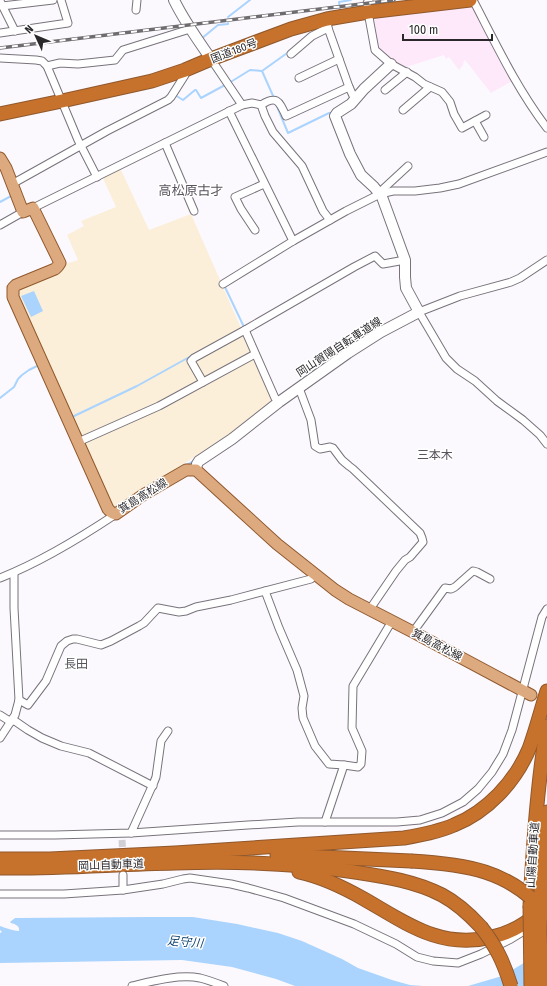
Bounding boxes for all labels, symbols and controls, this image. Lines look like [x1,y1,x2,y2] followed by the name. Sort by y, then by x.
[16,16,56,56] north arrow
[403,16,492,42] scale bar
[22,23,36,36] text: N
[409,23,438,37] text: 100 m
[209,36,259,66] street label: 国道180号
[158,183,224,198] district label: 高松原古才
[294,315,384,379] street label: 岡山賀陽自転車道線
[417,448,453,462] district label: 三本木
[116,476,170,516] street label: 箕島高松線
[410,626,464,664] street label: 箕島高松線
[64,657,88,671] district label: 長田
[524,822,542,888] street label: 山陽自動車道
[78,857,144,873] street label: 岡山自動車道
[166,933,206,951] water label: 足守川

